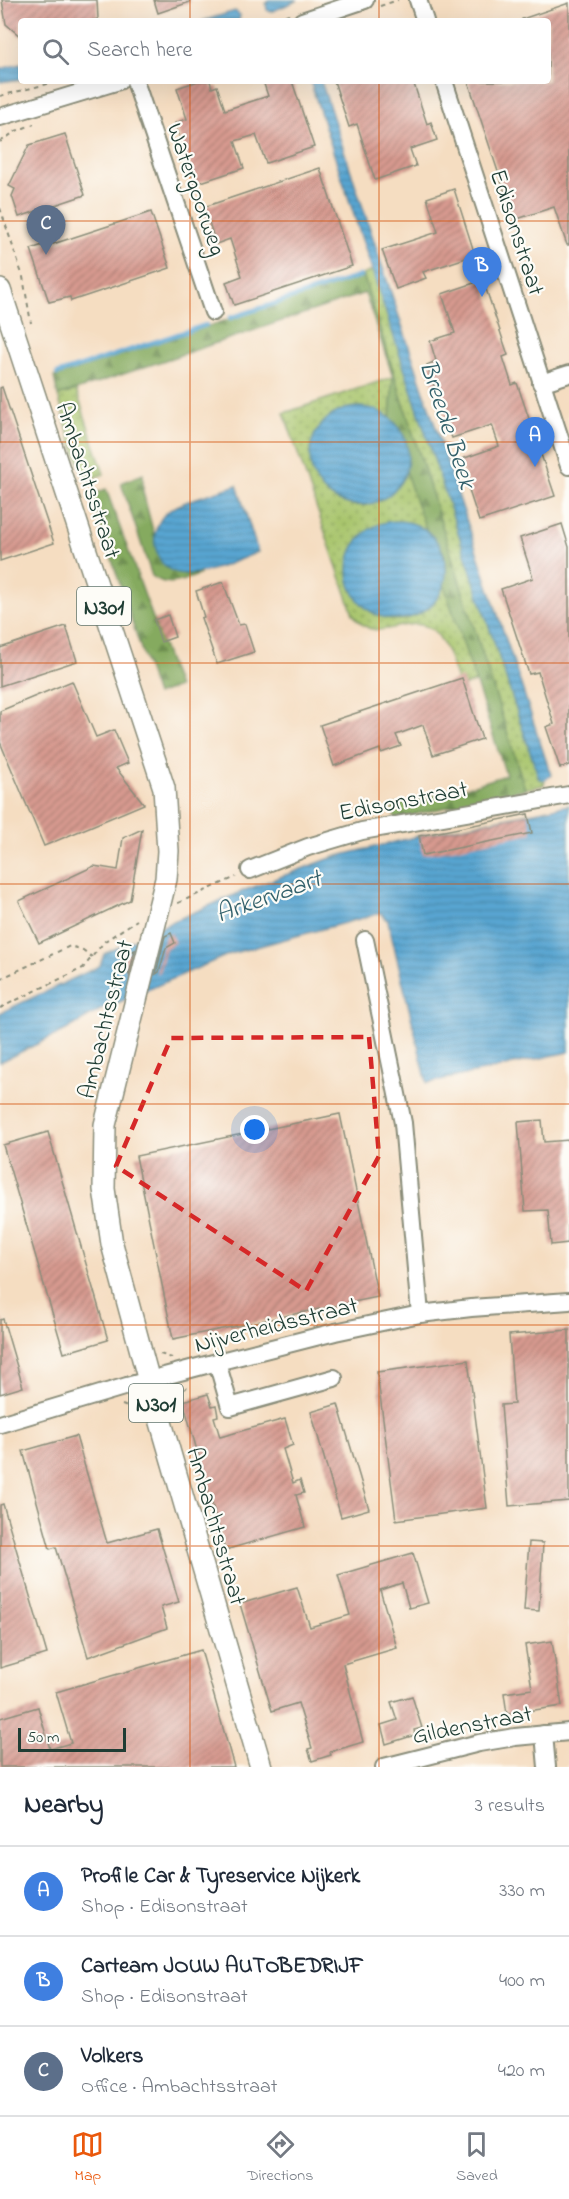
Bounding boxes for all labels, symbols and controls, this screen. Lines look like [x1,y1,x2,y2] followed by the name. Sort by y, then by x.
[18,18,551,84] search box
[39,35,72,68] icon: search
[87,35,192,67] text: Search here
[156,119,234,261] street label: Watergoorweg
[479,165,552,300] street label: Edisonstraat
[26,206,66,255] pin: C
[462,248,502,297] pin: B
[407,355,485,496] water label: Breede Beek
[45,398,128,564] street label: Ambachtsstraat
[516,418,554,467] pin: A
[77,587,131,625] road number: N301
[336,773,471,832] street label: Edisonstraat
[211,860,329,935] water label: Arkervaart
[71,936,144,1103] street label: Ambachtsstraat
[240,1115,269,1144] your location
[191,1289,362,1364] street label: Nijverheidsstraat
[129,1384,183,1422] road number: N301
[175,1443,254,1610] street label: Ambachtsstraat
[410,1698,535,1755] street label: Gildenstraat
[18,1725,126,1752] scale bar
[27,1726,59,1750] text: 50 m
[24,1787,103,1825] text: Nearby
[475,1792,545,1821] text: 3 results
[81,1861,360,1893] text: Profile Car & Tyreservice Nijkerk
[37,1877,50,1906] text: A
[499,1877,545,1906] text: 330 m
[81,1893,248,1922] text: Shop · Edisonstraat
[81,1951,363,1983] text: Carteam JOUW AUTOBEDRIJF
[37,1967,50,1996] text: B
[499,1967,545,1996] text: 400 m
[81,1983,248,2012] text: Shop · Edisonstraat
[81,2041,143,2073] text: Volkers
[38,2057,49,2086] text: C
[498,2057,545,2086] text: 420 m
[81,2073,278,2102] text: Office · Ambachtsstraat
[71,2128,104,2188] tab: Map
[247,2128,313,2188] tab: Directions
[456,2128,498,2188] tab: Saved

